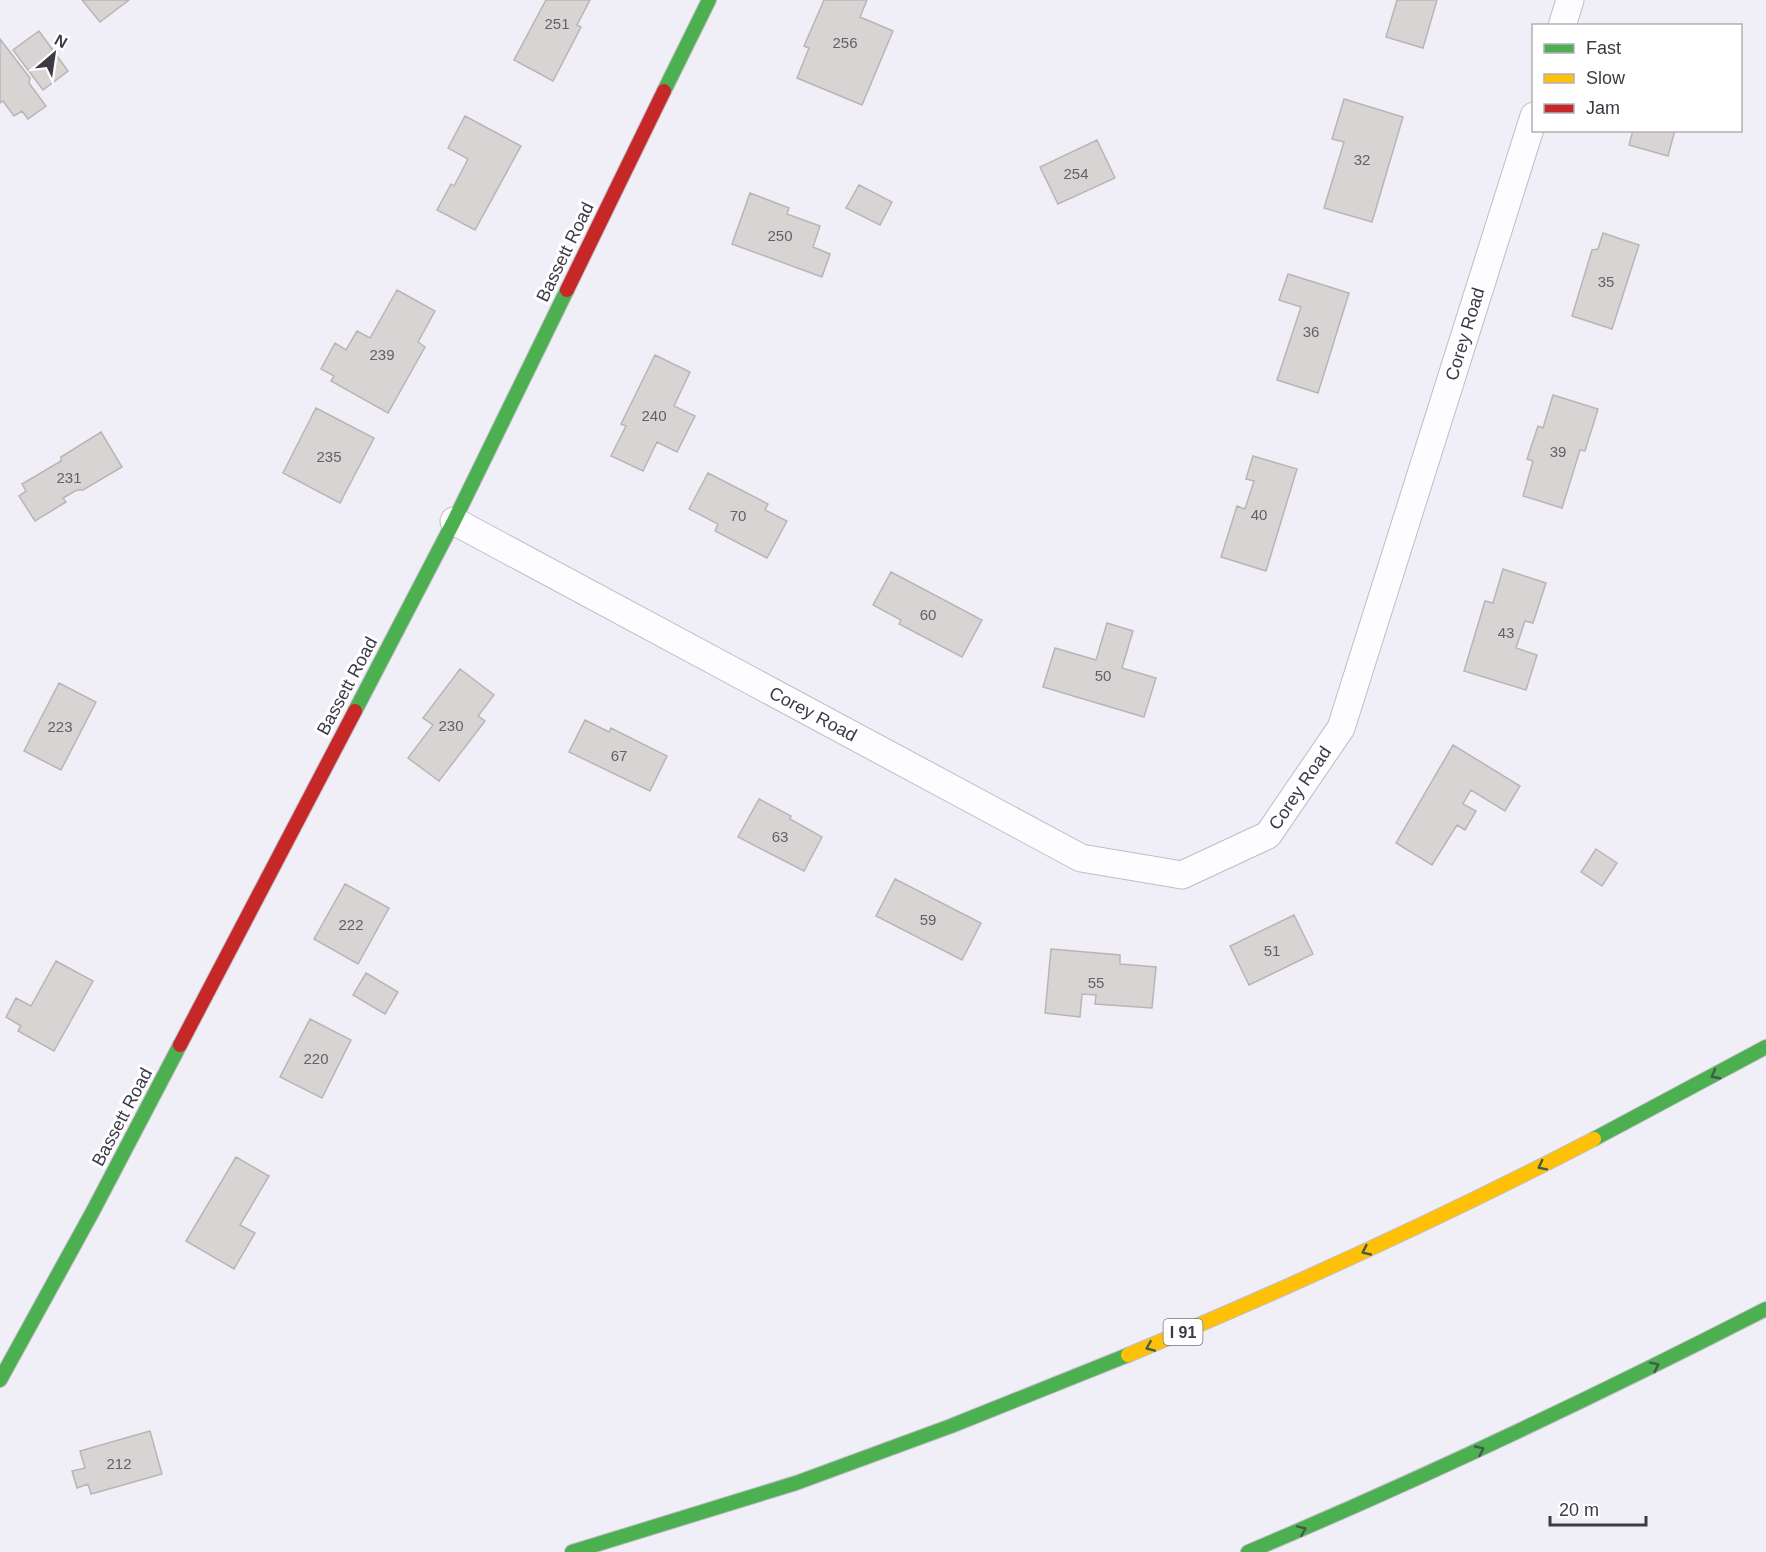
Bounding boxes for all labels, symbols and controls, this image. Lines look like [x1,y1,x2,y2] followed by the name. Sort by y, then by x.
[544,15,570,32] house number: 251
[24,24,84,84] north arrow
[1532,24,1742,132] legend
[52,31,70,52] text: N
[832,34,858,51] house number: 256
[1586,38,1621,58] text: Fast
[1586,68,1626,88] text: Slow
[1586,98,1620,118] text: Jam
[1354,151,1370,168] house number: 32
[1063,165,1089,182] house number: 254
[532,199,598,305] street label: Bassett Road
[767,227,793,244] house number: 250
[1598,273,1614,290] house number: 35
[1441,285,1489,383] street label: Corey Road
[1303,323,1319,340] house number: 36
[369,346,395,363] house number: 239
[641,407,667,424] house number: 240
[1550,443,1566,460] house number: 39
[316,448,342,465] house number: 235
[56,469,82,486] house number: 231
[1251,506,1267,523] house number: 40
[730,507,746,524] house number: 70
[920,606,936,623] house number: 60
[1498,624,1514,641] house number: 43
[313,634,381,738] street label: Bassett Road
[1095,667,1111,684] house number: 50
[766,683,860,745] street label: Corey Road
[438,717,464,734] house number: 230
[47,718,73,735] house number: 223
[1265,743,1335,833] street label: Corey Road
[611,747,627,764] house number: 67
[772,828,788,845] house number: 63
[920,911,936,928] house number: 59
[338,916,364,933] house number: 222
[1264,942,1280,959] house number: 51
[1088,974,1104,991] house number: 55
[303,1050,329,1067] house number: 220
[88,1065,156,1169] street label: Bassett Road
[1710,1068,1721,1079] one-way arrow
[1537,1159,1548,1170] one-way arrow
[1362,1243,1373,1255] one-way arrow
[1164,1319,1202,1345] road number: I 91
[1145,1339,1156,1351] one-way arrow
[1649,1361,1660,1373] one-way arrow
[1473,1446,1484,1458] one-way arrow
[106,1455,132,1472] house number: 212
[1550,1489,1646,1527] scale bar
[1559,1500,1599,1520] text: 20 m
[1295,1525,1306,1537] one-way arrow

